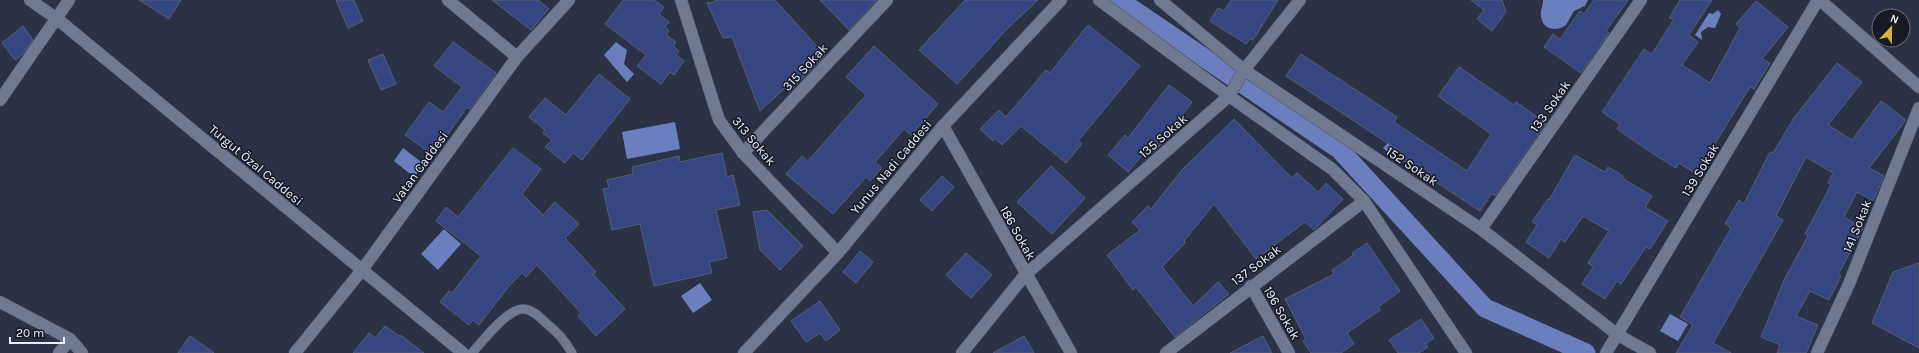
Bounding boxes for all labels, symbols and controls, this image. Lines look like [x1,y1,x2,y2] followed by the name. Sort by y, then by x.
[1871,8,1911,48] north arrow
[1888,12,1901,27] text: N
[779,40,831,94] street label: 315 Sokak
[1527,77,1573,135] street label: 133 Sokak
[1136,111,1190,161] street label: 135 Sokak
[729,113,779,169] street label: 313 Sokak
[847,117,935,217] street label: Yunus Nadi Caddesi
[206,121,306,209] street label: Turgut Özal Caddesi
[389,128,451,206] street label: Vatan Caddesi
[1678,141,1722,199] street label: 139 Sokak
[1383,143,1441,189] street label: 152 Sokak
[1840,197,1874,255] street label: 141 Sokak
[997,203,1039,263] street label: 186 Sokak
[1228,242,1284,288] street label: 137 Sokak
[1261,284,1303,342] street label: 196 Sokak
[10,319,64,345] scale bar
[16,326,44,340] text: 20 m

